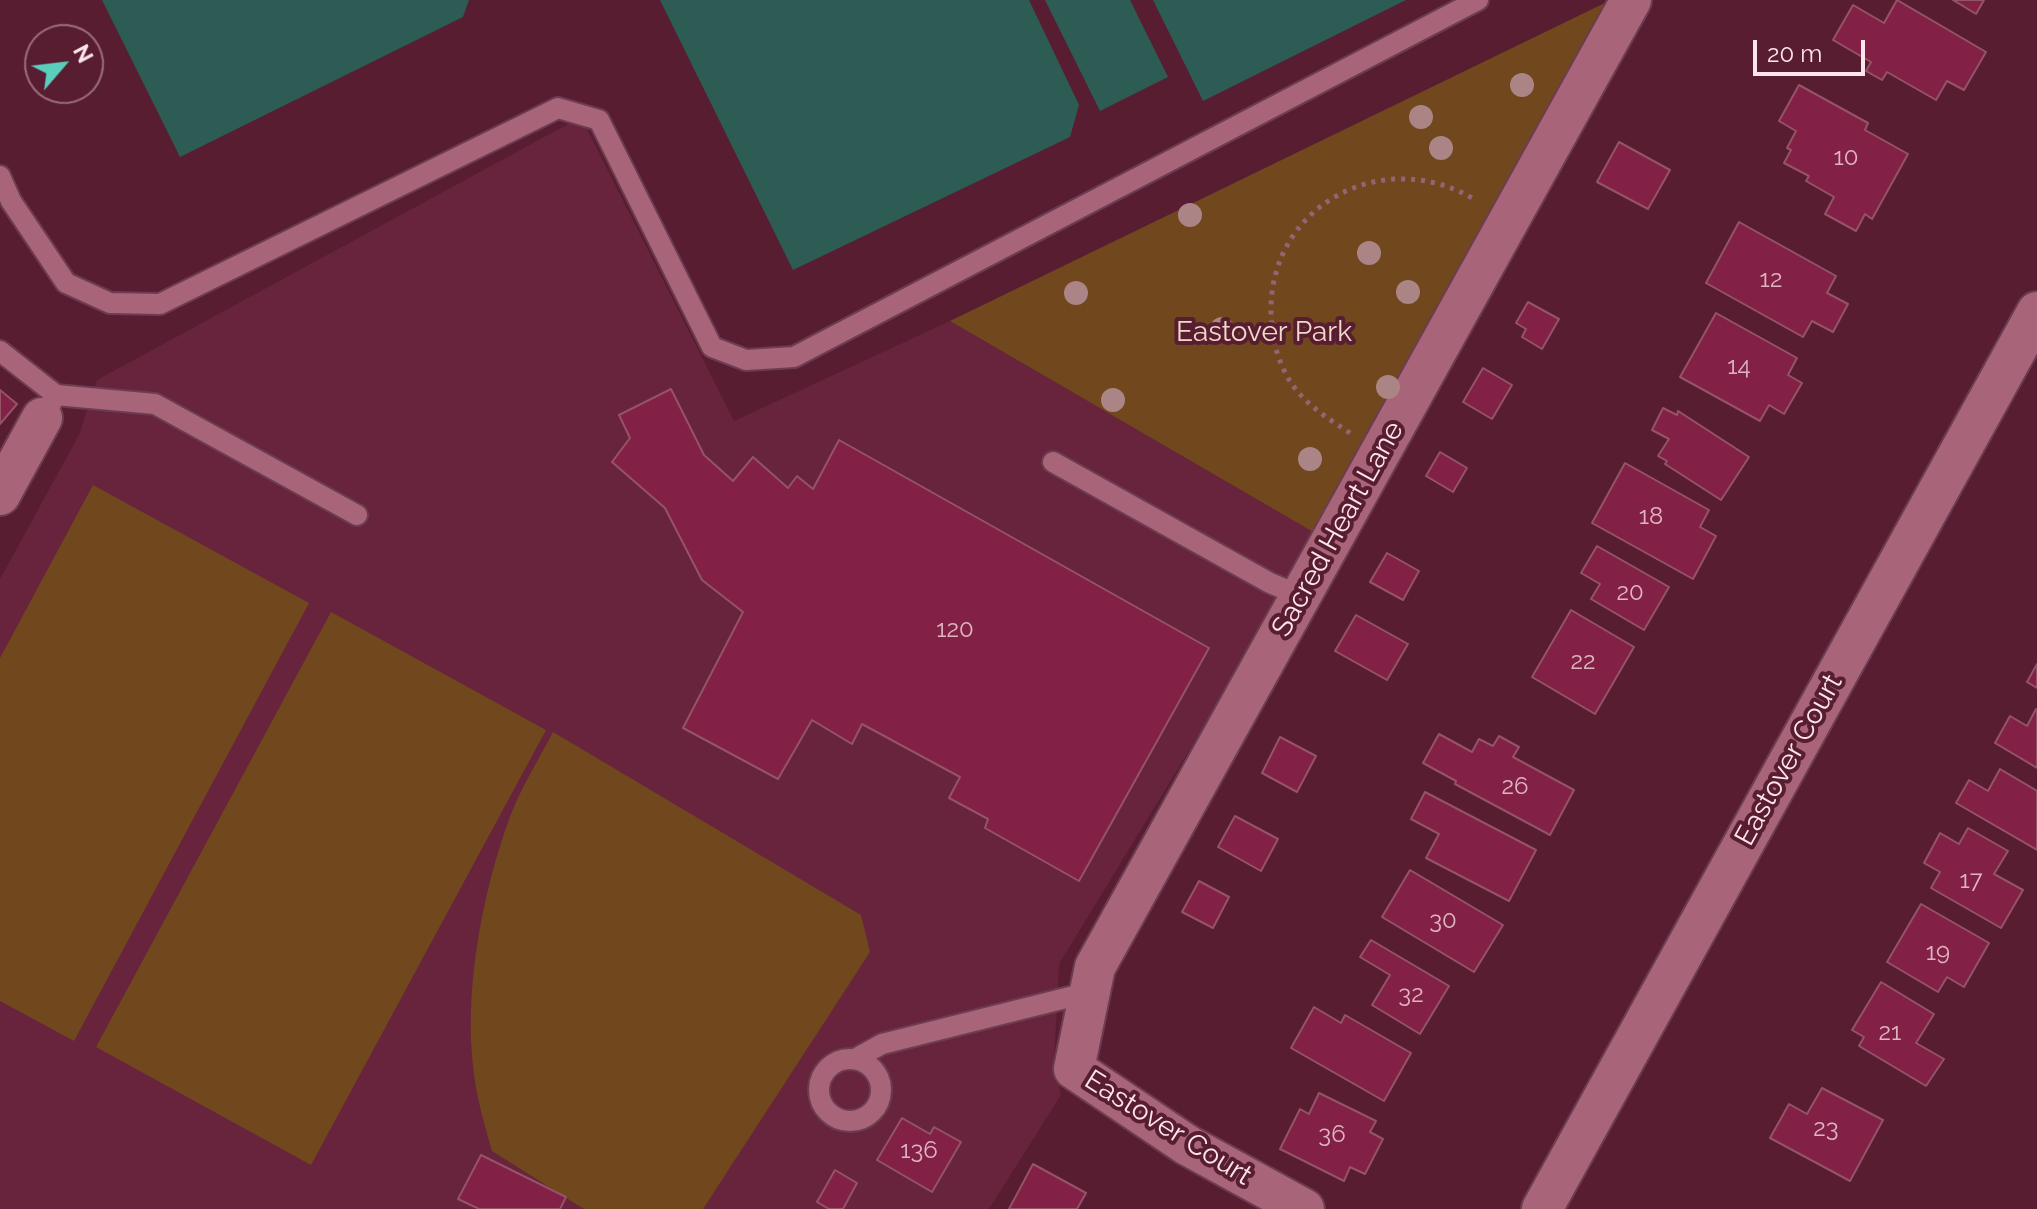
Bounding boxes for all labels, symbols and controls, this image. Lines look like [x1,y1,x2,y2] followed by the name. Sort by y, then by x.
[24,24,104,104] north arrow
[1757,24,1869,74] scale bar
[1767,39,1822,68] text: 20 m
[68,40,99,67] text: N
[1834,144,1858,172] house number: 10
[1760,266,1782,294] house number: 12
[1176,316,1352,350] park label: Eastover Park
[1727,353,1751,381] house number: 14
[1265,416,1411,642] street label: Sacred Heart Lane
[1639,503,1663,531] house number: 18
[1616,579,1644,607] house number: 20
[936,616,974,644] house number: 120
[1570,648,1596,676] house number: 22
[1728,669,1850,851] street label: Eastover Court
[1502,773,1528,801] house number: 26
[1960,867,1982,895] house number: 17
[1429,907,1457,935] house number: 30
[1926,939,1950,967] house number: 19
[1398,981,1424,1009] house number: 32
[1879,1019,1901,1047] house number: 21
[1078,1063,1258,1193] street label: Eastover Court
[1813,1115,1839,1143] house number: 23
[1318,1121,1346,1149] house number: 36
[900,1137,938,1165] house number: 136

